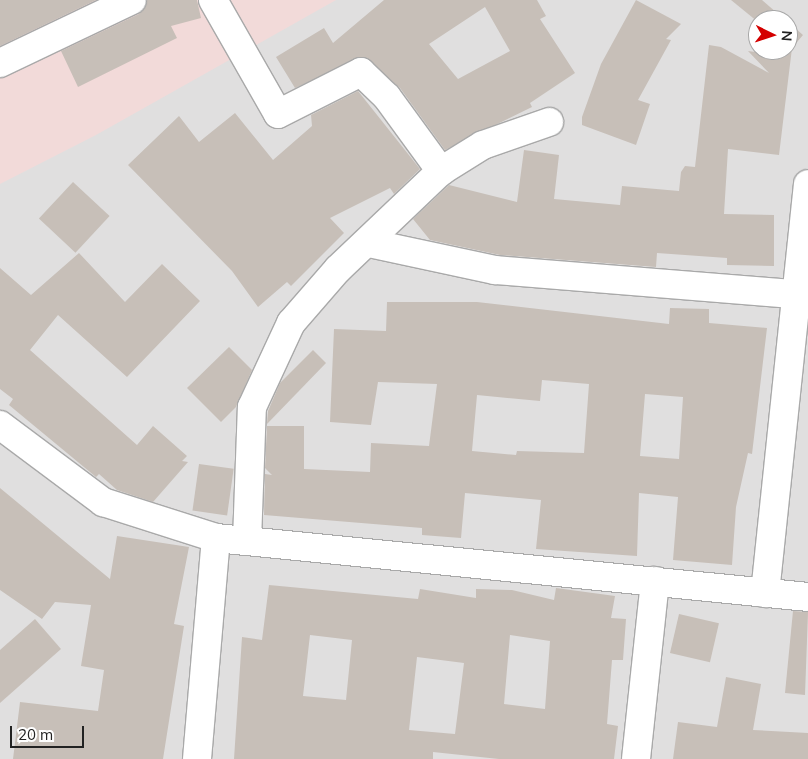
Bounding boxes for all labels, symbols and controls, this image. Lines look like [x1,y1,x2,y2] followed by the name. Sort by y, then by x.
[748,10,798,60] north arrow
[778,30,796,42] text: N
[12,716,86,748] scale bar
[18,725,53,744] text: 20 m

